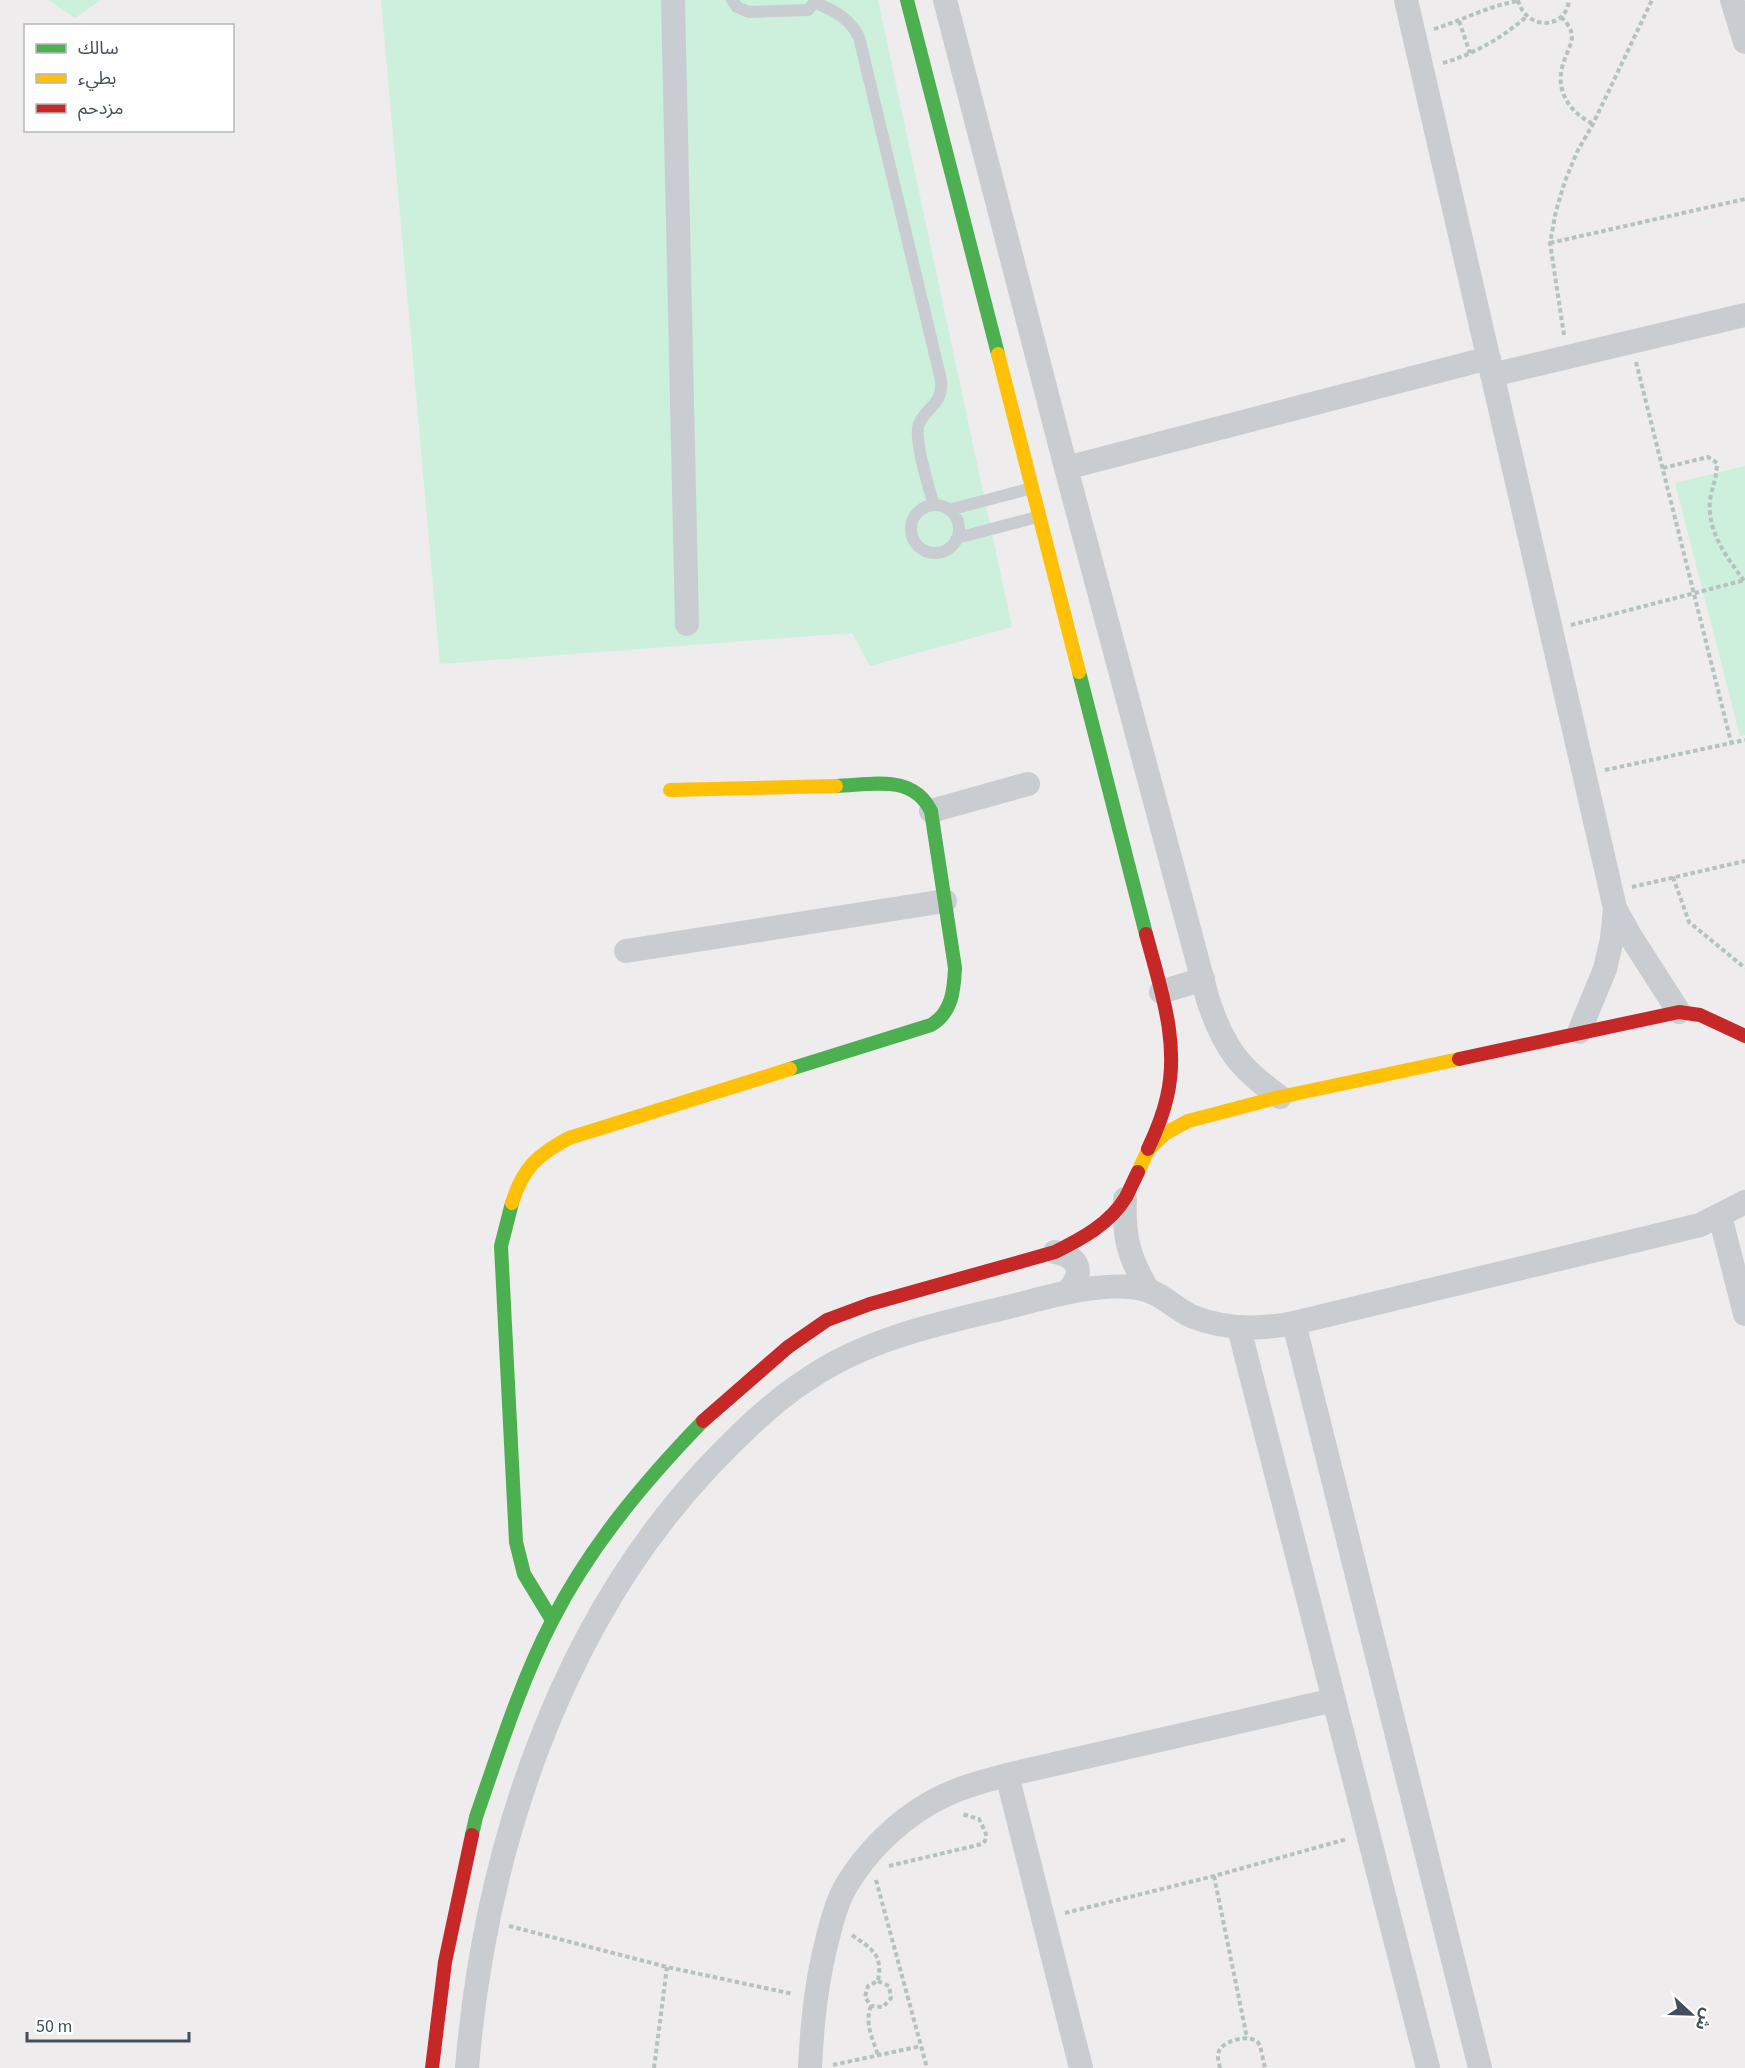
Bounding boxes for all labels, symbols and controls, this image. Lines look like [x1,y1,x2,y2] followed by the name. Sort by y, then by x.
[24,24,234,132] legend
[78,36,119,61] text: سالك
[78,66,116,91] text: بطيء
[78,96,123,121] text: مزدحم
[1661,1984,1721,2044] north arrow
[27,2005,189,2043] scale bar
[1690,2005,1718,2034] text: ش
[36,2014,72,2039] text: 50 m

